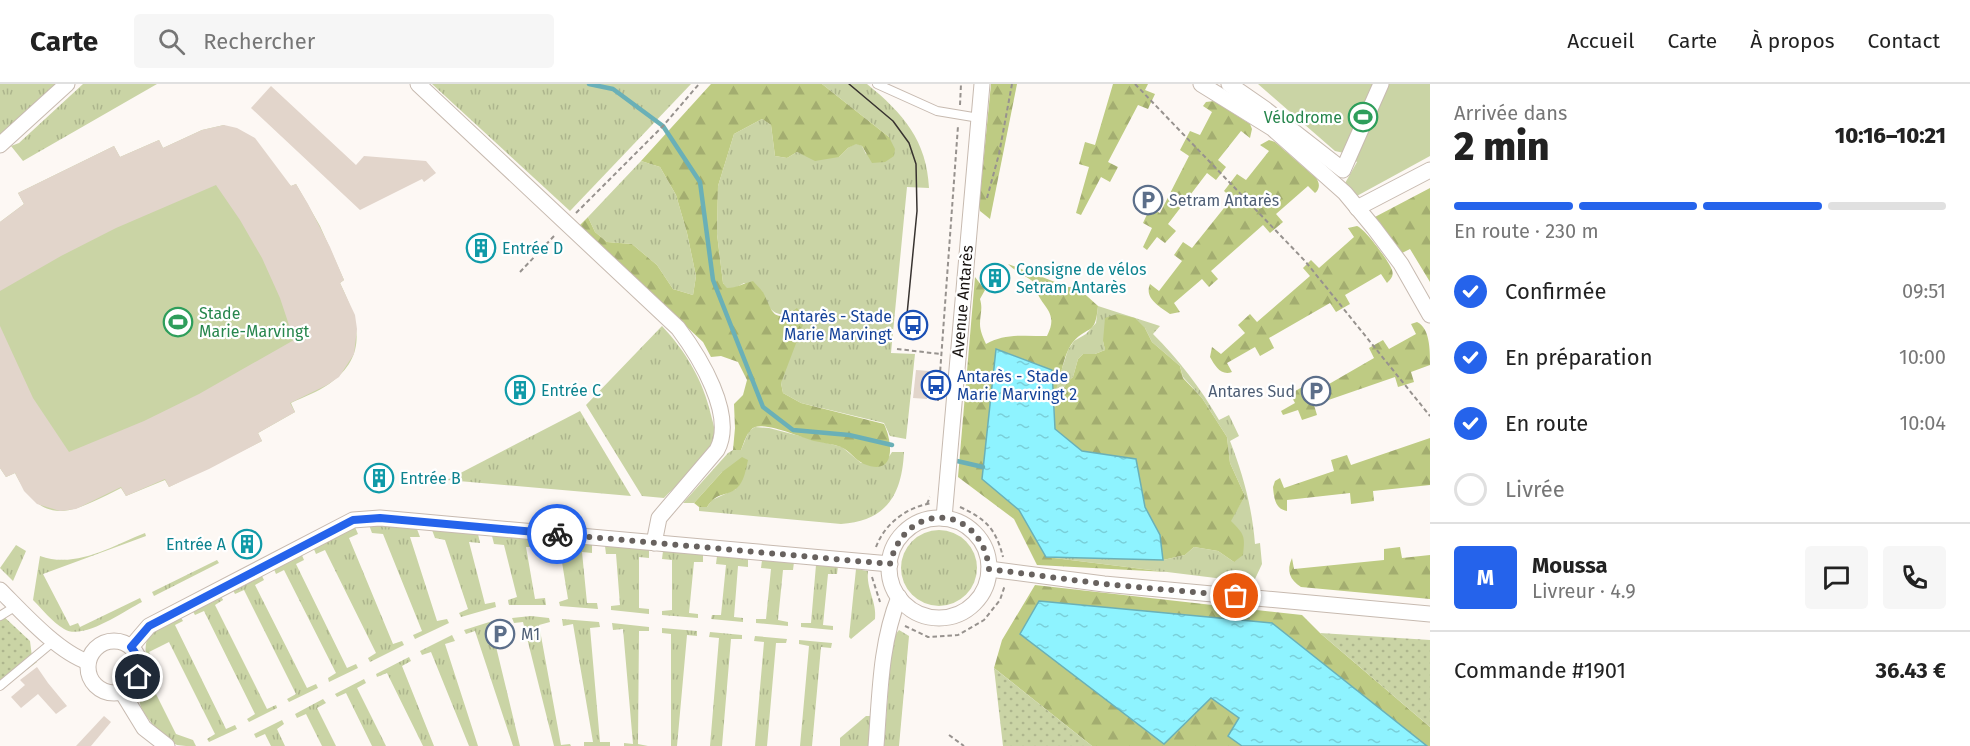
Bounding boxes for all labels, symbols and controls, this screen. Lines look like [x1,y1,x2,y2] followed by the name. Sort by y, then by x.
[134,14,554,68] search box
[30,25,98,58] text: Carte
[155,25,188,58] icon: search
[203,28,315,55] text: Rechercher
[1567,28,1634,54] text: Accueil
[1667,28,1717,54] text: Carte
[1750,28,1835,54] text: À propos
[1868,28,1940,54] text: Contact
[1347,101,1379,133] sports icon: Vélodrome
[1454,101,1567,125] text: Arrivée dans
[1264,108,1342,127] place label: Vélodrome
[1835,122,1946,149] text: 10:16–10:21
[1454,124,1550,170] text: 2 min
[1132,184,1164,216] parking icon: Setram Antarès
[1169,191,1279,210] place label: Setram Antarès
[1454,219,1599,243] text: En route · 230 m
[465,232,497,264] building icon: Entrée D
[502,239,563,258] place label: Entrée D
[948,244,977,358] street label: Avenue Antarès
[1016,260,1146,297] place label: Consigne de vélos Setram Antarès
[979,262,1011,294] building icon: Consigne de vélos Setram Antarès
[1454,275,1487,308] icon: check
[1505,278,1607,305] text: Confirmée
[1902,279,1946,303] text: 09:51
[199,304,309,341] place label: Stade Marie-Marvingt
[162,306,194,338] sports icon: Stade Marie-Marvingt
[781,307,892,344] place label: Antarès - Stade Marie Marvingt
[897,309,929,341] bus stop icon: Antarès - Stade Marie Marvingt
[1454,341,1487,374] icon: check
[1505,344,1653,371] text: En préparation
[1899,345,1946,369] text: 10:00
[957,367,1077,404] place label: Antarès - Stade Marie Marvingt 2
[920,369,952,401] bus stop icon: Antarès - Stade Marie Marvingt 2
[504,374,536,406] building icon: Entrée C
[1300,375,1332,407] parking icon: Antares Sud
[541,381,601,400] place label: Entrée C
[1208,382,1295,401] place label: Antares Sud
[1454,407,1487,440] icon: check
[1505,410,1588,437] text: En route
[1900,411,1946,435] text: 10:04
[363,462,395,494] building icon: Entrée B
[400,469,461,488] place label: Entrée B
[1505,476,1565,503] text: Livrée
[527,504,587,564] courier
[541,518,574,551] icon: bike
[231,528,263,560] building icon: Entrée A
[166,535,227,554] place label: Entrée A
[1805,546,1868,609] button: chat
[1883,546,1946,609] button: phone
[1532,552,1608,579] text: Moussa
[1477,564,1494,591] text: M
[1210,570,1261,621] pin
[1219,579,1252,612] icon: bag
[1532,579,1636,603] text: Livreur · 4.9
[484,618,516,650] parking icon: M1
[521,625,540,644] place label: M1
[112,651,163,702] pin
[1454,657,1626,684] text: Commande #1901
[1876,657,1946,684] text: 36.43 €
[121,660,154,693] icon: home

